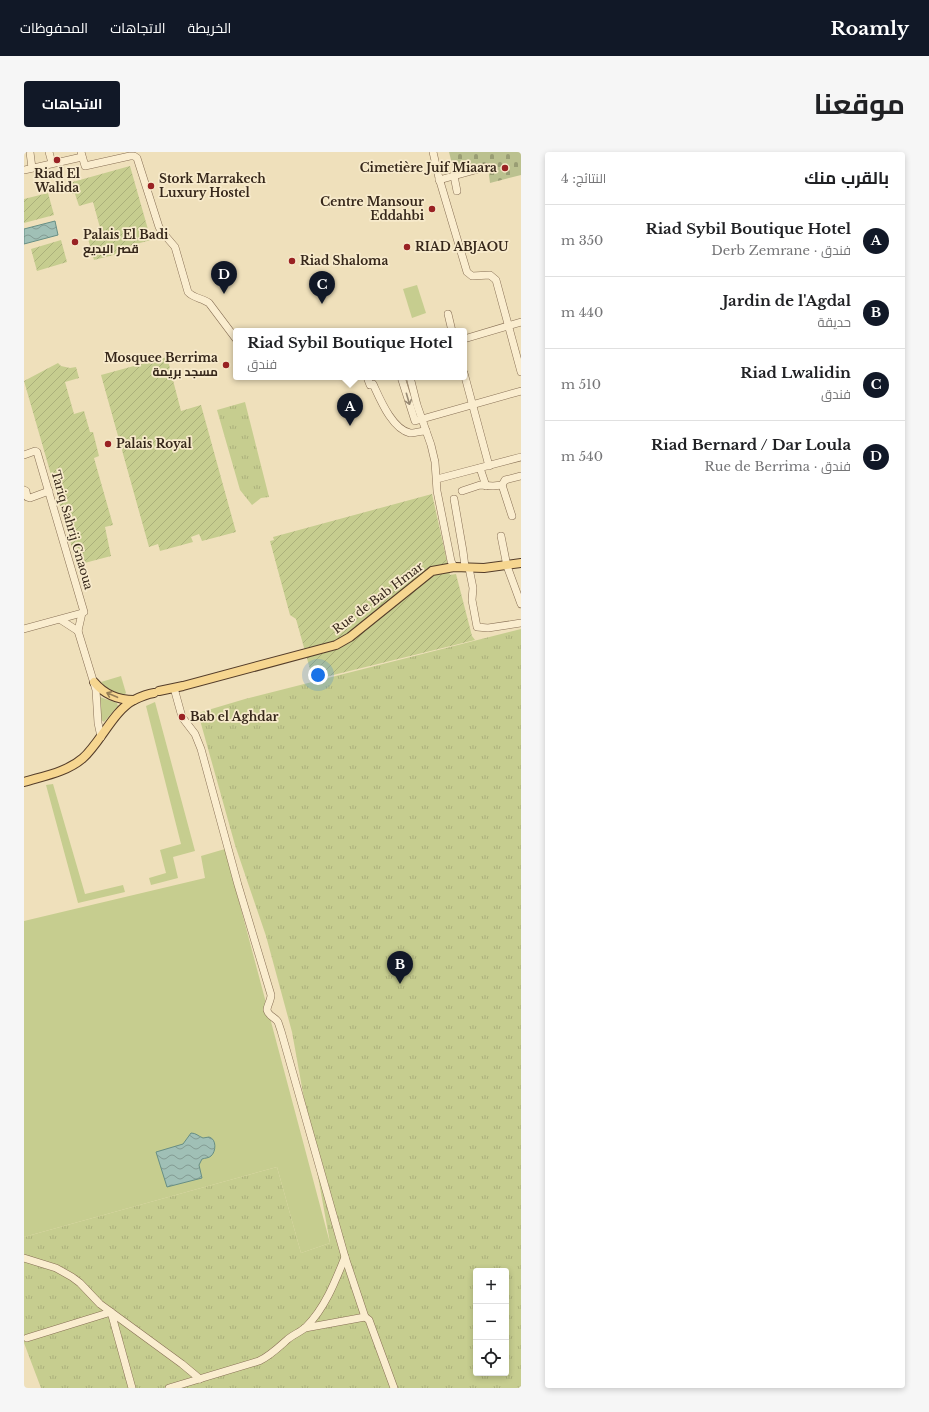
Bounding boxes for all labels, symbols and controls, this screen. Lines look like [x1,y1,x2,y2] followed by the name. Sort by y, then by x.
[830,17,909,40] text: Roamly
[20,19,88,37] text: المحفوظات
[110,19,166,37] text: الاتجاهات
[188,19,231,37] text: الخريطة
[24,81,120,127] button: الاتجاهات
[814,87,905,122] text: موقعنا
[52,155,62,165] marker: Riad El Walida
[360,160,497,175] place label: Cimetière Juif Miaara
[500,163,510,173] marker: Cimetière Juif Miaara
[34,166,81,195] place label: Riad El Walida
[804,168,889,189] text: بالقرب منك
[561,170,606,187] text: النتائج: 4
[159,171,266,200] place label: Stork Marrakech Luxury Hostel
[146,181,156,191] marker: Stork Marrakech Luxury Hostel
[320,194,425,223] place label: Centre Mansour Eddahbi
[427,204,437,214] marker: Centre Mansour Eddahbi
[645,219,851,238] text: Riad Sybil Boutique Hotel
[83,227,169,258] place label: Palais El Badi قصر البديع
[561,232,603,249] text: 350 m
[871,232,881,249] text: A
[70,237,80,247] marker: Palais El Badi قصر البديع
[415,239,509,254] place label: RIAD ABJAOU
[402,242,412,252] marker: RIAD ABJAOU
[711,242,851,259] text: فندق · Derb Zemrane
[300,253,388,268] place label: Riad Shaloma
[287,256,297,266] marker: Riad Shaloma
[211,261,237,294] pin: D
[309,271,335,304] pin: C
[722,291,851,310] text: Jardin de l'Agdal
[561,304,603,321] text: 440 m
[871,304,881,321] text: B
[818,314,851,331] text: حديقة
[233,328,467,380] popup
[247,333,453,352] text: Riad Sybil Boutique Hotel
[104,350,218,380] place label: Mosquee Berrima مسجد بريمة
[247,356,277,373] text: فندق
[221,360,231,370] marker: Mosquee Berrima مسجد بريمة
[740,363,851,382] text: Riad Lwalidin
[561,376,601,393] text: 510 m
[871,376,881,393] text: C
[821,386,851,403] text: فندق
[405,392,412,405] one-way arrow
[337,393,363,426] pin: A
[651,435,851,454] text: Riad Bernard / Dar Loula
[116,436,192,451] place label: Palais Royal
[103,439,113,449] marker: Palais Royal
[561,448,603,465] text: 540 m
[870,448,882,465] text: D
[704,458,851,475] text: فندق · Rue de Berrima
[48,468,97,592] street label: Tariq Sahrij Gnaoua
[329,558,426,637] street label: Rue de Bab Hmar
[308,665,328,685] your location
[106,691,118,699] one-way arrow
[190,709,279,724] place label: Bab el Aghdar
[177,712,187,722] marker: Bab el Aghdar
[387,951,413,984] pin: B
[473,1268,509,1376] map controls
[473,1268,509,1304] button: +
[473,1304,509,1340] button: −
[473,1340,509,1376] button: locate

